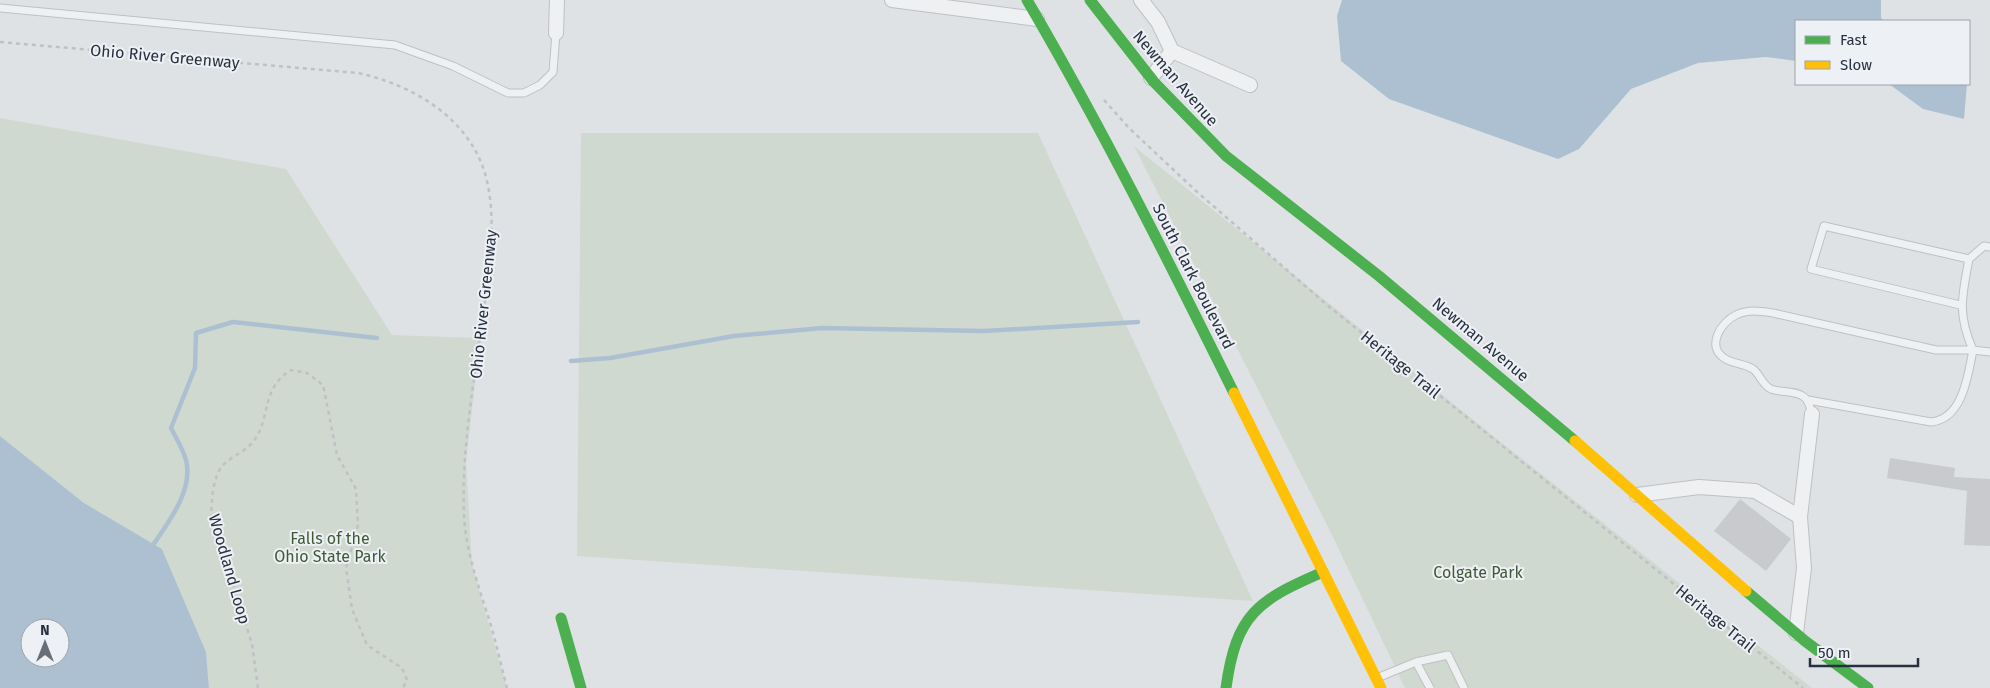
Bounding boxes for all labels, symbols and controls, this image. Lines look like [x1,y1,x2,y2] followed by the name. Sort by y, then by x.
[1795,20,1970,85] legend
[1129,27,1222,130] street label: Newman Avenue
[1840,31,1867,49] text: Fast
[89,41,241,73] street label: Ohio River Greenway
[1840,56,1872,74] text: Slow
[1149,200,1239,352] street label: South Clark Boulevard
[466,228,501,380] street label: Ohio River Greenway
[1429,293,1533,385] street label: Newman Avenue
[1357,327,1445,402] street label: Heritage Trail
[205,512,254,626] street label: Woodland Loop
[274,529,387,566] park label: Falls of the Ohio State Park
[1433,563,1523,582] park label: Colgate Park
[1672,581,1760,656] street label: Heritage Trail
[20,618,70,668] north arrow
[40,622,50,639] text: N
[1810,636,1918,668] scale bar
[1818,644,1851,662] text: 50 m

